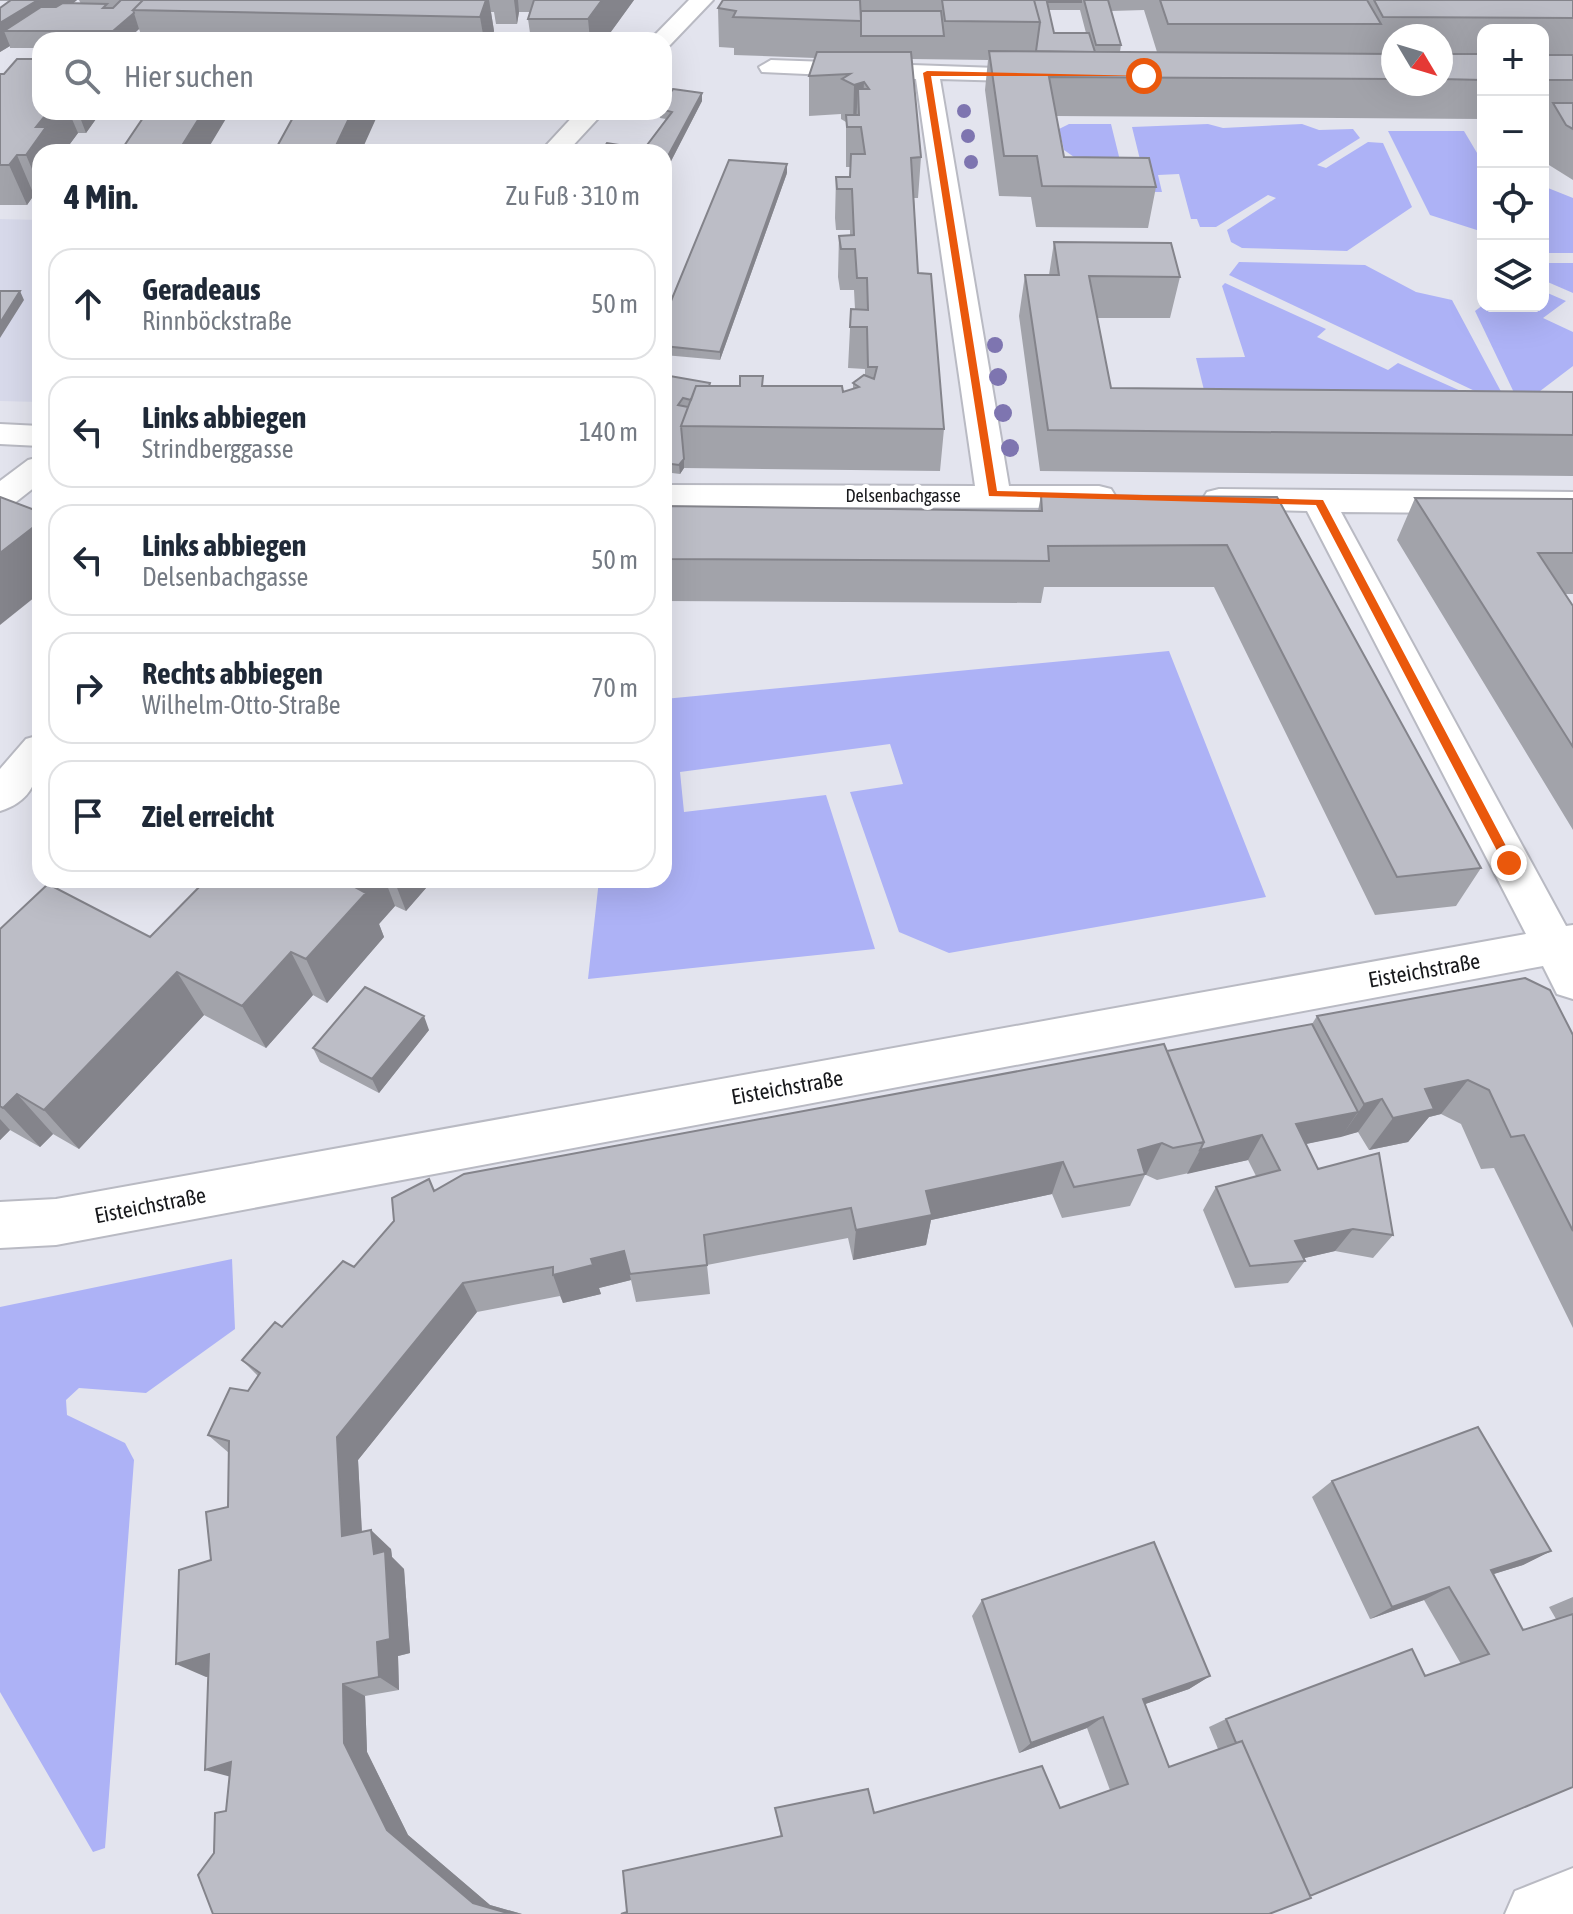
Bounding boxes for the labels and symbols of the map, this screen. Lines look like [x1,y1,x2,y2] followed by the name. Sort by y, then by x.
[1381,24,1453,96] north arrow
[1126,58,1162,94] route start
[845,485,961,506] street label: Delsenbachgasse
[1491,845,1527,881] route end
[1366,947,1482,993] street label: Eisteichstraße
[729,1064,845,1110] street label: Eisteichstraße
[92,1181,208,1229] street label: Eisteichstraße

